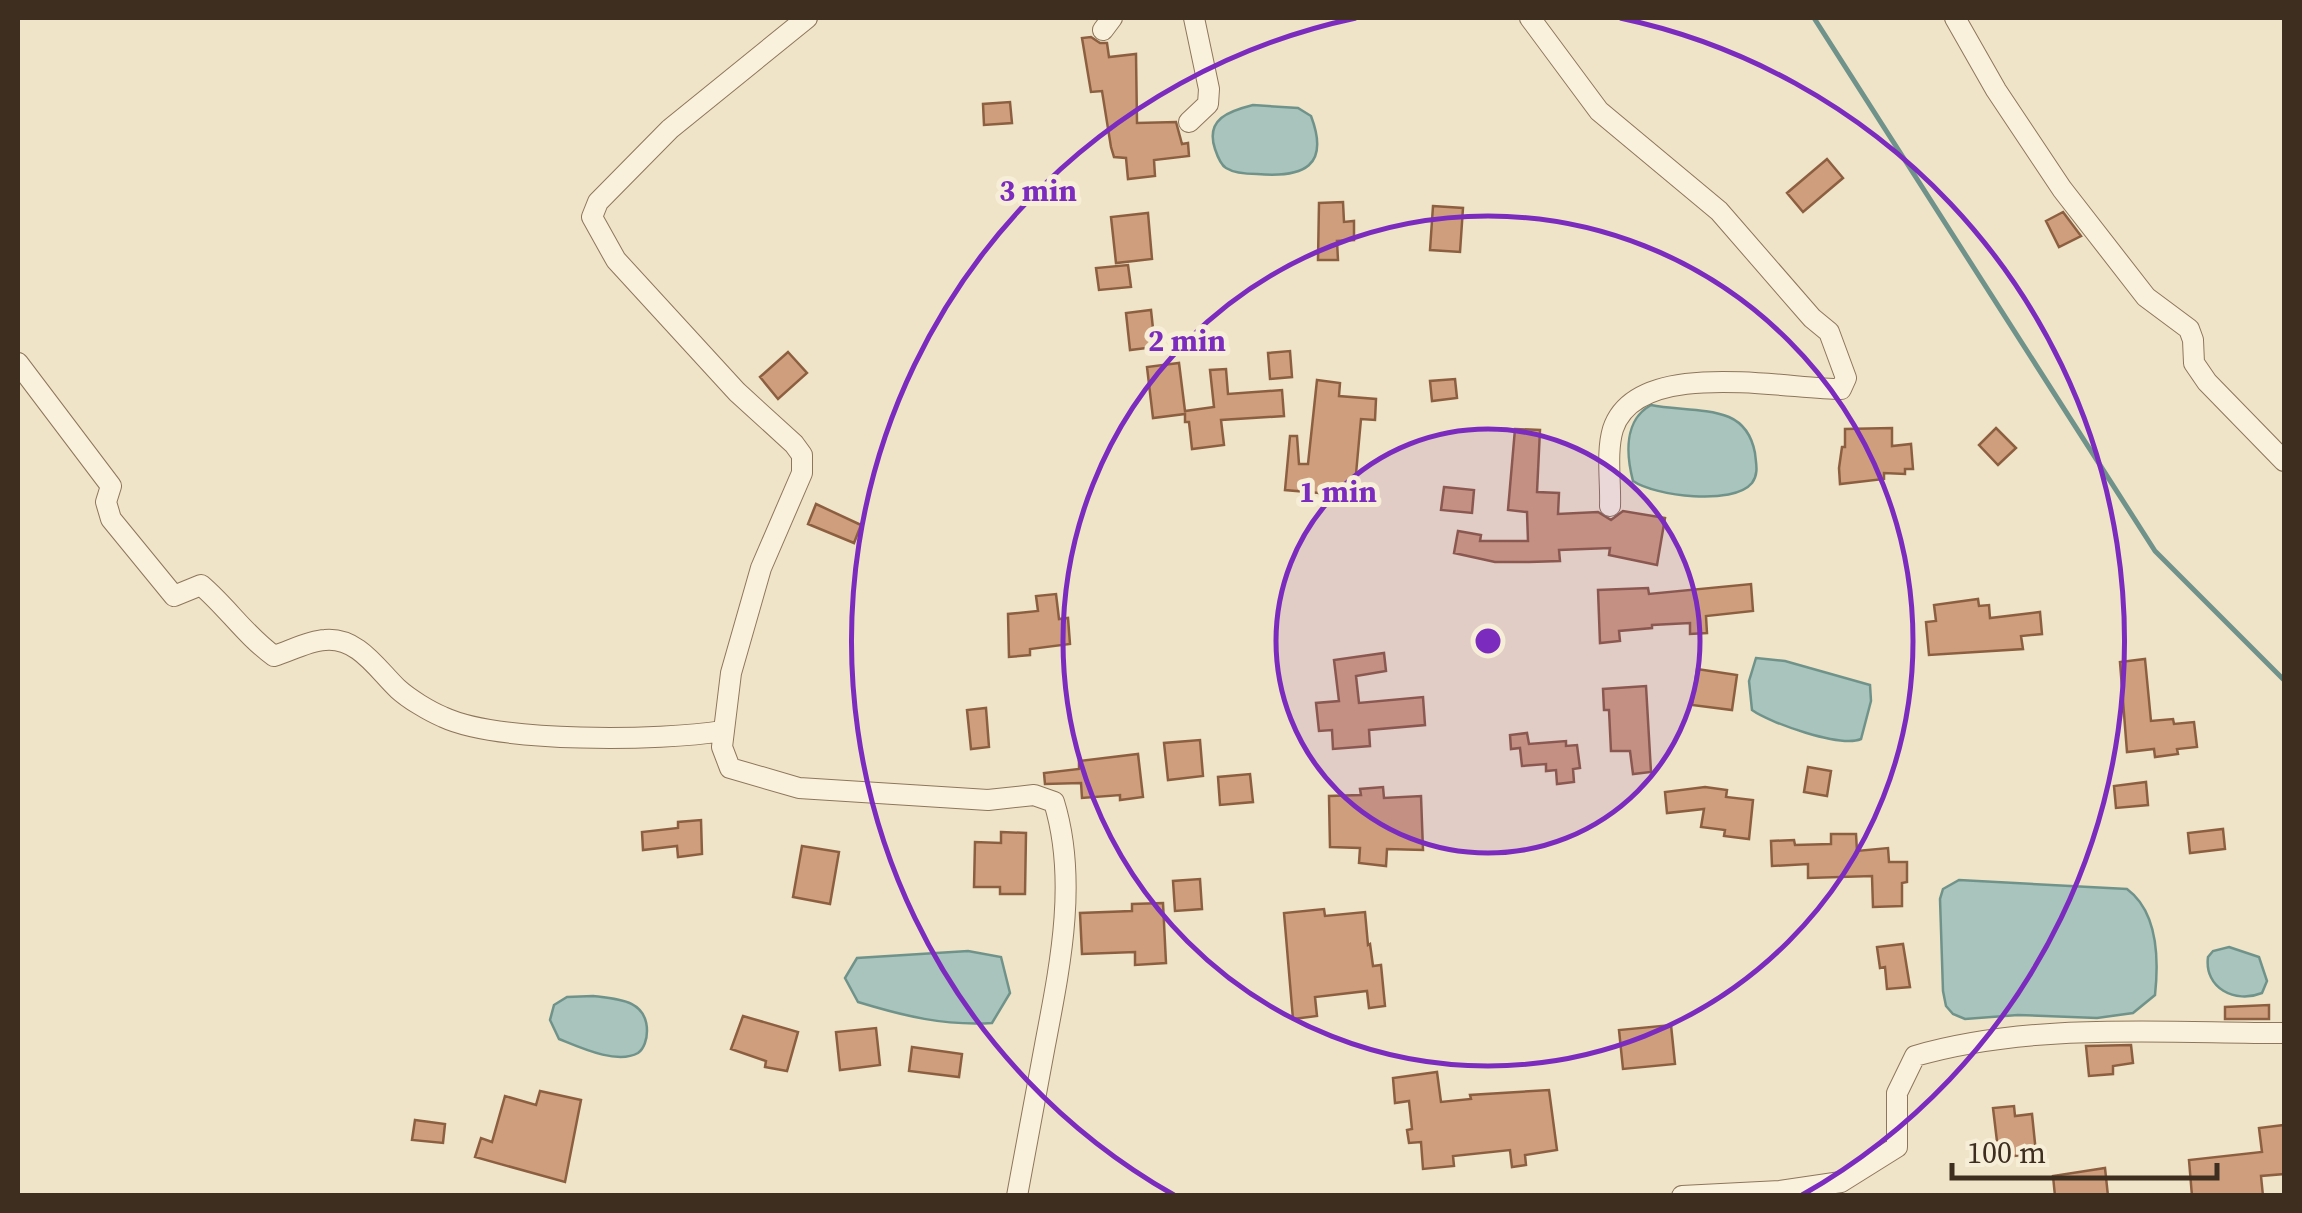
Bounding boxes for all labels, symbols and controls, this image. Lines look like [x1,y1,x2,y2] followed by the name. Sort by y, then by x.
[999,170,1077,211] text: 3 min
[1148,320,1226,361] text: 2 min
[1299,471,1377,512] text: 1 min
[1470,623,1506,659] centre of rings
[1952,1118,2217,1180] scale bar
[1967,1132,2046,1173] text: 100 m

